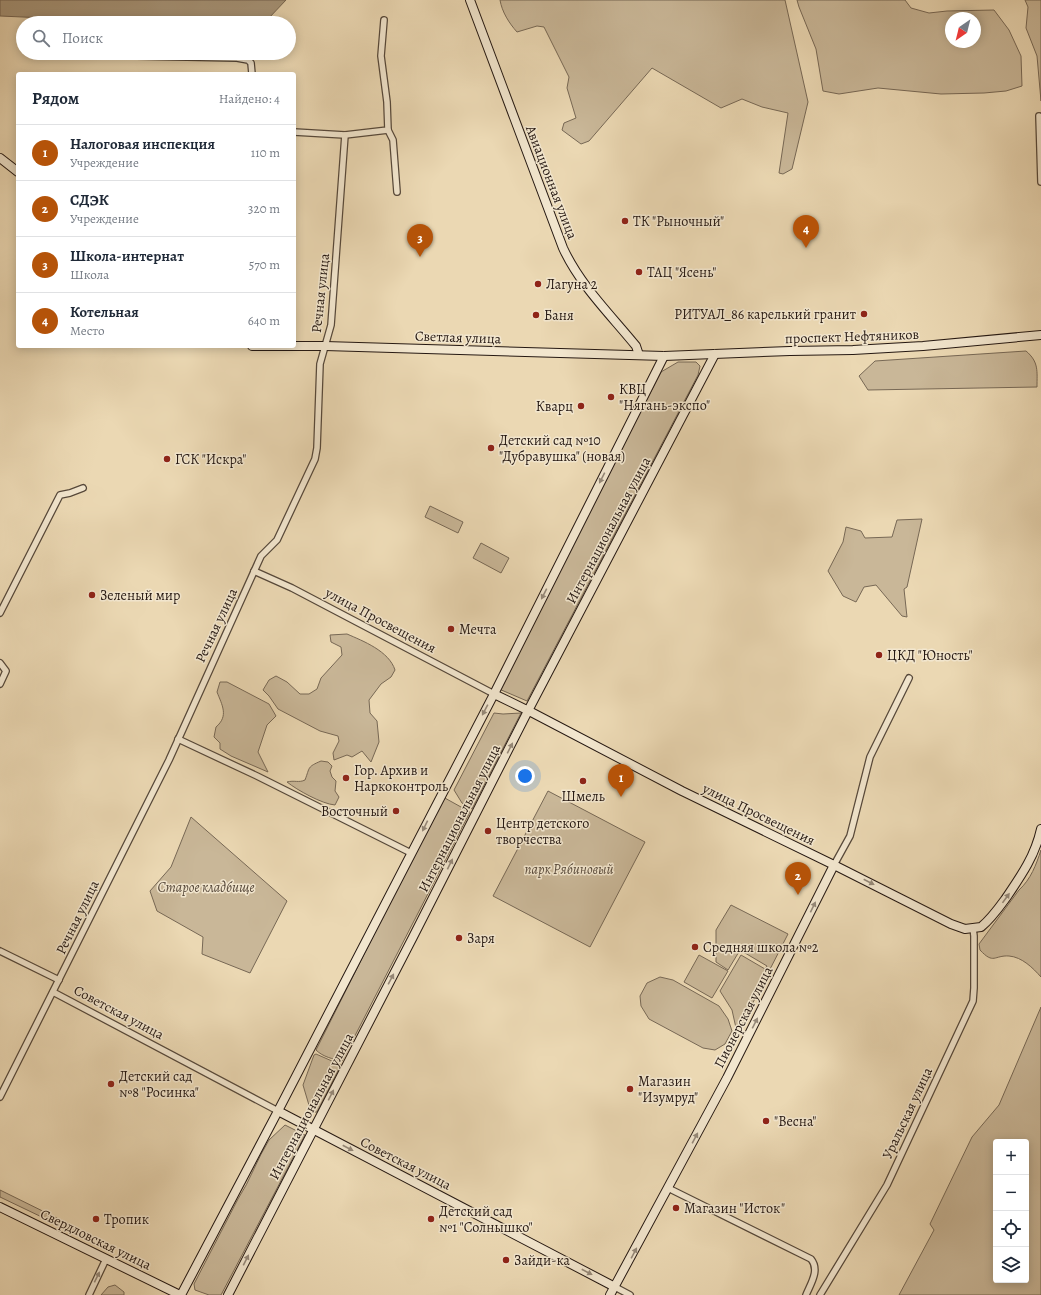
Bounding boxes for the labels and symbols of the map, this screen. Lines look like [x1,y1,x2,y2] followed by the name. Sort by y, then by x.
[945,12,981,48] north arrow
[521,122,582,242] street label: Авиационная улица
[633,212,724,231] place label: ТК "Рыночный"
[793,215,819,248] pin: 4
[620,216,630,226] marker: ТК "Рыночный"
[407,224,433,257] pin: 3
[307,252,334,334] street label: Речная улица
[647,263,717,282] place label: ТАЦ "Ясень"
[634,267,644,277] marker: ТАЦ "Ясень"
[546,275,598,294] place label: Лагуна 2
[533,279,543,289] marker: Лагуна 2
[674,305,856,324] place label: РИТУАЛ_86 карелький гранит
[544,306,574,325] place label: Баня
[859,309,869,319] marker: РИТУАЛ_86 карелький гранит
[531,310,541,320] marker: Баня
[785,325,920,348] street label: проспект Нефтяников
[414,326,502,349] street label: Светлая улица
[619,380,710,415] place label: КВЦ "Нягань-экспо"
[606,392,616,402] marker: КВЦ "Нягань-экспо"
[536,397,573,416] place label: Кварц
[576,401,586,411] marker: Кварц
[499,431,625,466] place label: Детский сад №10 "Дубравушка" (новая)
[486,443,496,453] marker: Детский сад №10 "Дубравушка" (новая)
[175,450,246,469] place label: ГСК "Искра"
[562,453,656,607] street label: Интернациональная улица
[162,454,172,464] marker: ГСК "Искра"
[599,472,605,484] one-way arrow
[321,583,440,658] street label: улица Просвещения
[191,584,242,666] street label: Речная улица
[100,586,180,605] place label: Зеленый мир
[541,588,547,600] one-way arrow
[87,590,97,600] marker: Зеленый мир
[459,620,497,639] place label: Мечта
[446,624,456,634] marker: Мечта
[887,646,973,665] place label: ЦКД "Юность"
[874,650,884,660] marker: ЦКД "Юность"
[482,704,488,716] one-way arrow
[414,740,505,895] street label: Интернациональная улица
[506,742,513,754] one-way arrow
[354,761,448,796] place label: Гор. Архив и Наркоконтроль
[608,764,634,797] pin: 1
[515,766,535,786] your location
[341,773,351,783] marker: Гор. Архив и Наркоконтроль
[578,776,588,786] marker: Шмель
[698,779,818,850] street label: улица Просвещения
[561,787,605,806] place label: Шмель
[321,802,388,821] place label: Восточный
[391,806,401,816] marker: Восточный
[496,814,589,849] place label: Центр детского творчества
[422,820,428,831] one-way arrow
[483,826,493,836] marker: Центр детского творчества
[447,858,453,869] one-way arrow
[524,860,614,879] park label: парк Рябиновый
[785,862,811,895] pin: 2
[51,877,104,957] street label: Речная улица
[157,878,255,897] park label: Старое кладбище
[863,879,874,885] one-way arrow
[1002,892,1010,903] one-way arrow
[810,901,816,913] one-way arrow
[467,929,495,948] place label: Заря
[454,933,464,943] marker: Заря
[703,938,819,957] place label: Средняя школа №2
[690,942,700,952] marker: Средняя школа №2
[710,963,778,1071] street label: Пионерская улица
[388,974,395,985] one-way arrow
[70,981,168,1044] street label: Советская улица
[751,1017,758,1029] one-way arrow
[265,1029,359,1183] street label: Интернациональная улица
[878,1064,937,1162] street label: Уральская улица
[119,1067,199,1102] place label: Детский сад №8 "Росинка"
[638,1072,698,1107] place label: Магазин "Изумруд"
[106,1079,116,1089] marker: Детский сад №8 "Росинка"
[625,1084,635,1094] marker: Магазин "Изумруд"
[328,1089,334,1101] one-way arrow
[774,1112,817,1131] place label: "Весна"
[761,1116,771,1126] marker: "Весна"
[357,1132,455,1195] street label: Советская улица
[691,1132,698,1144] one-way arrow
[342,1144,354,1151] one-way arrow
[684,1199,785,1218] place label: Магазин "Исток"
[439,1202,533,1237] place label: Детский сад №1 "Солнышко"
[671,1203,681,1213] marker: Магазин "Исток"
[37,1204,155,1275] street label: Свердловская улица
[104,1210,149,1229] place label: Тропик
[91,1214,101,1224] marker: Тропик
[426,1214,436,1224] marker: Детский сад №1 "Солнышко"
[630,1247,637,1259] one-way arrow
[514,1251,570,1270] place label: Зайди-ка
[242,1255,249,1266] one-way arrow
[501,1255,511,1265] marker: Зайди-ка
[582,1269,593,1275] one-way arrow
[94,1271,101,1283] one-way arrow

